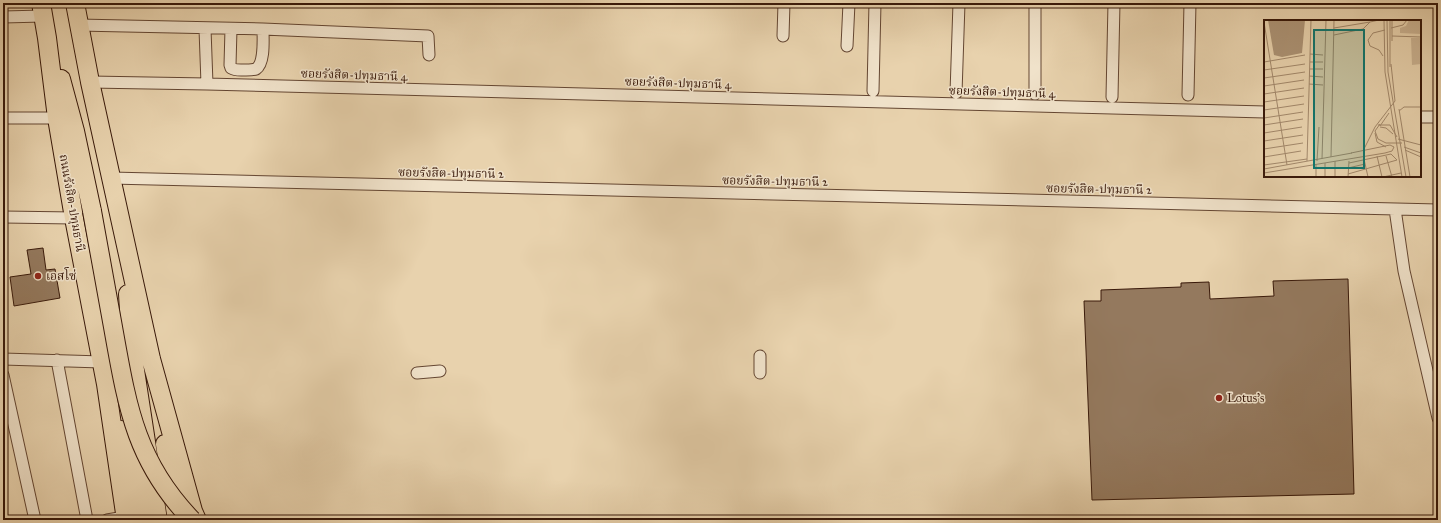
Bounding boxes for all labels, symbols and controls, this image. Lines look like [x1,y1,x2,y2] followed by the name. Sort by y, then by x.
[1264,20,1421,177] inset map
[300,66,408,85] street label: ซอยรังสิต-ปทุมธานี 4
[624,74,732,93] street label: ซอยรังสิต-ปทุมธานี 4
[948,83,1056,102] street label: ซอยรังสิต-ปทุมธานี 4
[56,153,88,253] street label: ถนนรังสิต-ปทุมธานี
[398,165,504,182] street label: ซอยรังสิต-ปทุมธานี 2
[722,173,828,190] street label: ซอยรังสิต-ปทุมธานี 2
[1046,181,1152,198] street label: ซอยรังสิต-ปทุมธานี 2
[46,267,76,283] place label: เอสโซ่
[33,271,43,281] marker: เอสโซ่
[1227,391,1264,405] place label: Lotus's
[1214,393,1224,403] marker: Lotus's

